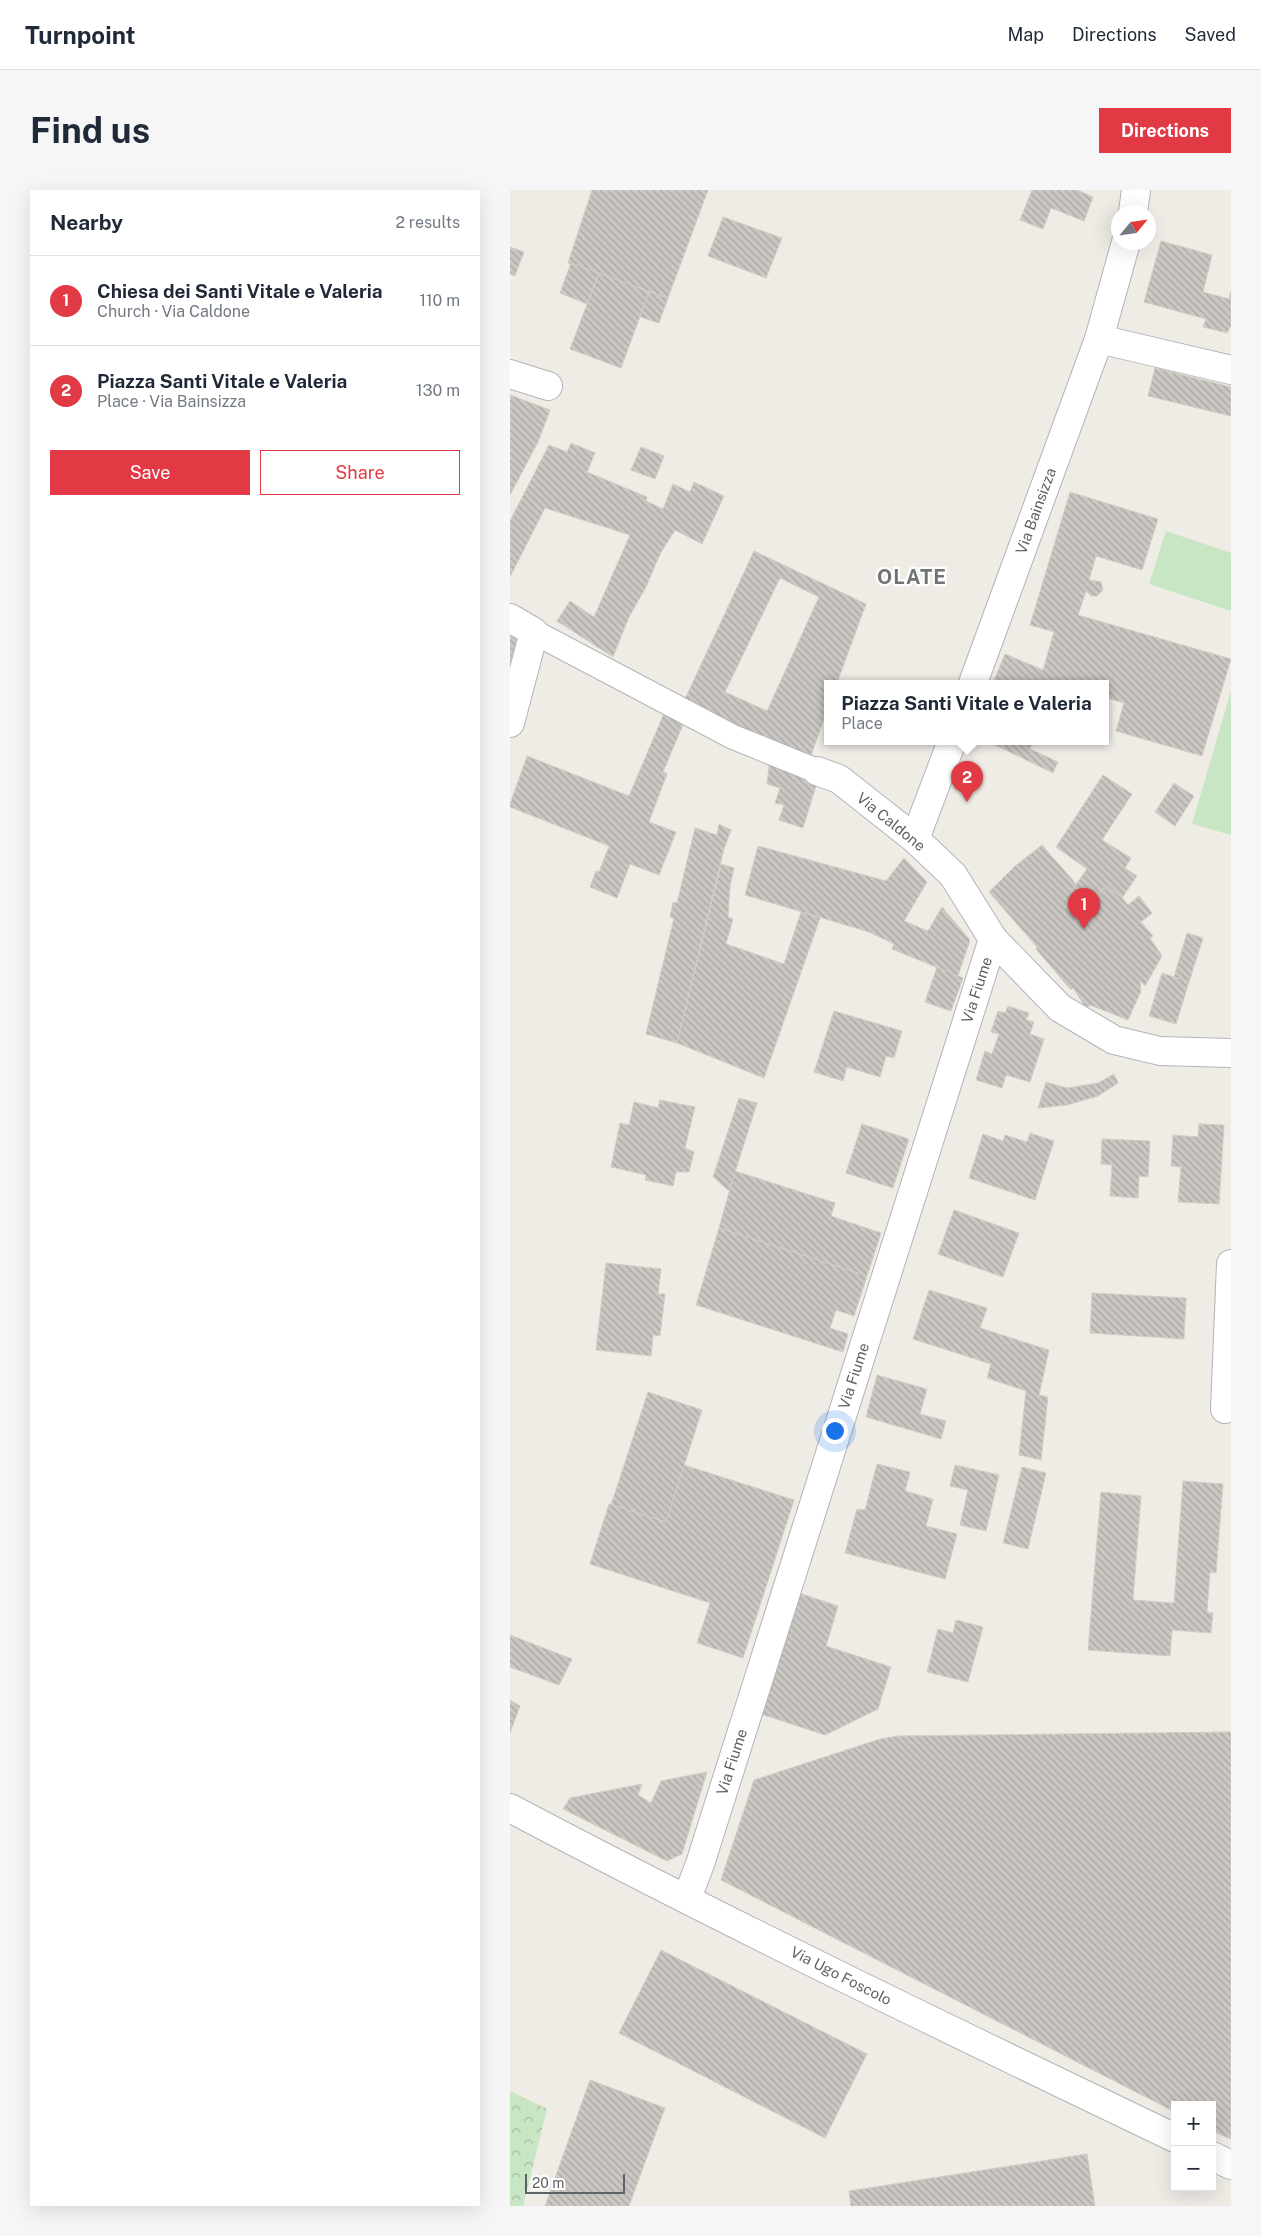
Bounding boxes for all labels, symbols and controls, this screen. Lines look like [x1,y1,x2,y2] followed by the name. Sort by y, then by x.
[25,21,135,49] text: Turnpoint
[1007,24,1044,45] text: Map
[1072,24,1157,45] text: Directions
[1185,24,1236,45] text: Saved
[1099,108,1231,153] button: Directions
[30,110,150,151] text: Find us
[1111,205,1156,250] north arrow
[50,210,123,235] text: Nearby
[395,213,460,232] text: 2 results
[97,280,383,302] text: Chiesa dei Santi Vitale e Valeria
[63,291,69,310] text: 1
[419,291,460,310] text: 110 m
[97,302,250,321] text: Church · Via Caldone
[97,370,347,392] text: Piazza Santi Vitale e Valeria
[61,381,71,400] text: 2
[416,381,460,400] text: 130 m
[97,392,246,411] text: Place · Via Bainsizza
[50,450,250,495] button: Save
[260,450,460,495] button: Share
[1012,465,1059,556] street label: Via Bainsizza
[877,565,947,589] district label: OLATE
[824,680,1109,745] popup
[841,692,1092,714] text: Piazza Santi Vitale e Valeria
[841,714,883,733] text: Place
[951,761,983,802] pin: 2
[854,789,929,854] street label: Via Caldone
[1068,888,1100,929] pin: 1
[958,955,995,1025] street label: Via Fiume
[835,1341,872,1411] street label: Via Fiume
[822,1418,848,1444] your location
[713,1727,750,1797] street label: Via Fiume
[788,1943,895,2008] street label: Via Ugo Foscolo
[1171,2101,1216,2191] map controls
[1171,2101,1216,2146] button: +
[1171,2146,1216,2191] button: −
[525,2171,625,2194] scale bar
[532,2175,564,2191] text: 20 m

